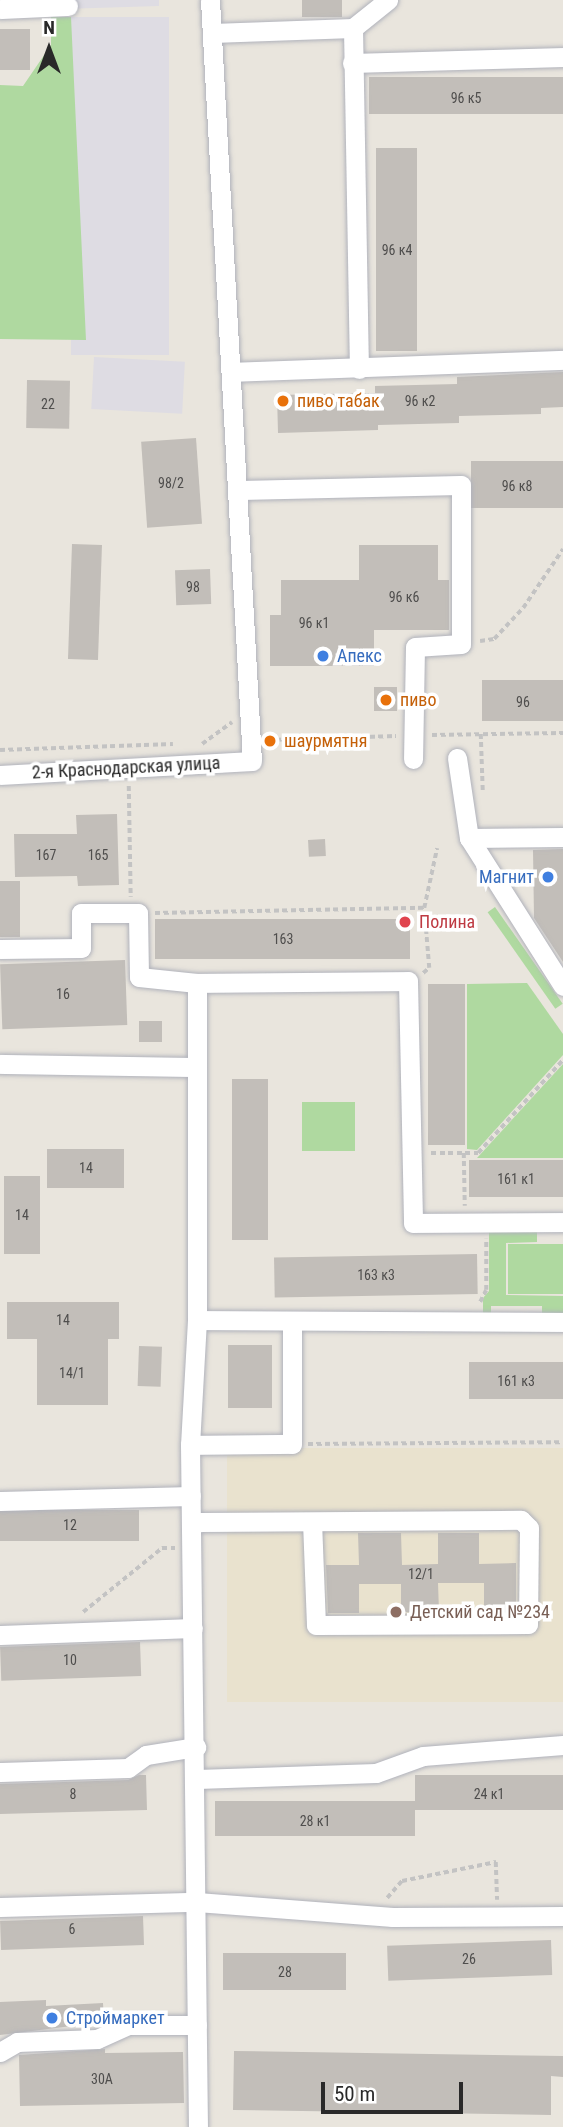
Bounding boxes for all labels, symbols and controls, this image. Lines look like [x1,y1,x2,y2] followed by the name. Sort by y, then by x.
[14,14,84,84] north arrow
[43,16,55,39] text: N
[451,90,481,106] house number: 96 к5
[382,242,412,258] house number: 96 к4
[297,390,380,412] place label: пиво табак
[275,393,291,409] marker: пиво табак
[405,393,435,409] house number: 96 к2
[41,396,55,412] house number: 22
[158,475,184,491] house number: 98/2
[502,478,532,494] house number: 96 к8
[186,579,200,595] house number: 98
[389,589,419,605] house number: 96 к6
[299,615,329,631] house number: 96 к1
[337,645,382,667] place label: Апекс
[315,648,331,664] marker: Апекс
[400,689,436,711] place label: пиво
[378,692,394,708] marker: пиво
[516,694,530,710] house number: 96
[284,730,367,752] place label: шаурмятня
[262,733,278,749] marker: шаурмятня
[31,752,221,784] street label: 2-я Краснодарская улица
[36,847,56,863] house number: 167
[88,847,108,863] house number: 165
[479,866,534,888] place label: Магнит
[540,869,556,885] marker: Магнит
[419,911,475,933] place label: Полина
[397,914,413,930] marker: Полина
[273,931,293,947] house number: 163
[56,986,70,1002] house number: 16
[79,1160,93,1176] house number: 14
[497,1171,535,1187] house number: 161 к1
[15,1207,29,1223] house number: 14
[357,1267,395,1283] house number: 163 к3
[56,1312,70,1328] house number: 14
[59,1365,85,1381] house number: 14/1
[497,1373,535,1389] house number: 161 к3
[63,1517,77,1533] house number: 12
[408,1566,434,1582] house number: 12/1
[410,1601,550,1623] place label: Детский сад №234
[388,1604,404,1620] marker: Детский сад №234
[63,1652,77,1668] house number: 10
[70,1786,76,1802] house number: 8
[474,1786,504,1802] house number: 24 к1
[300,1813,330,1829] house number: 28 к1
[69,1921,75,1937] house number: 6
[462,1951,476,1967] house number: 26
[278,1964,292,1980] house number: 28
[66,2007,165,2029] place label: Строймаркет
[44,2010,60,2026] marker: Строймаркет
[325,2068,467,2112] scale bar
[91,2071,113,2087] house number: 30А
[334,2082,375,2106] text: 50 m

